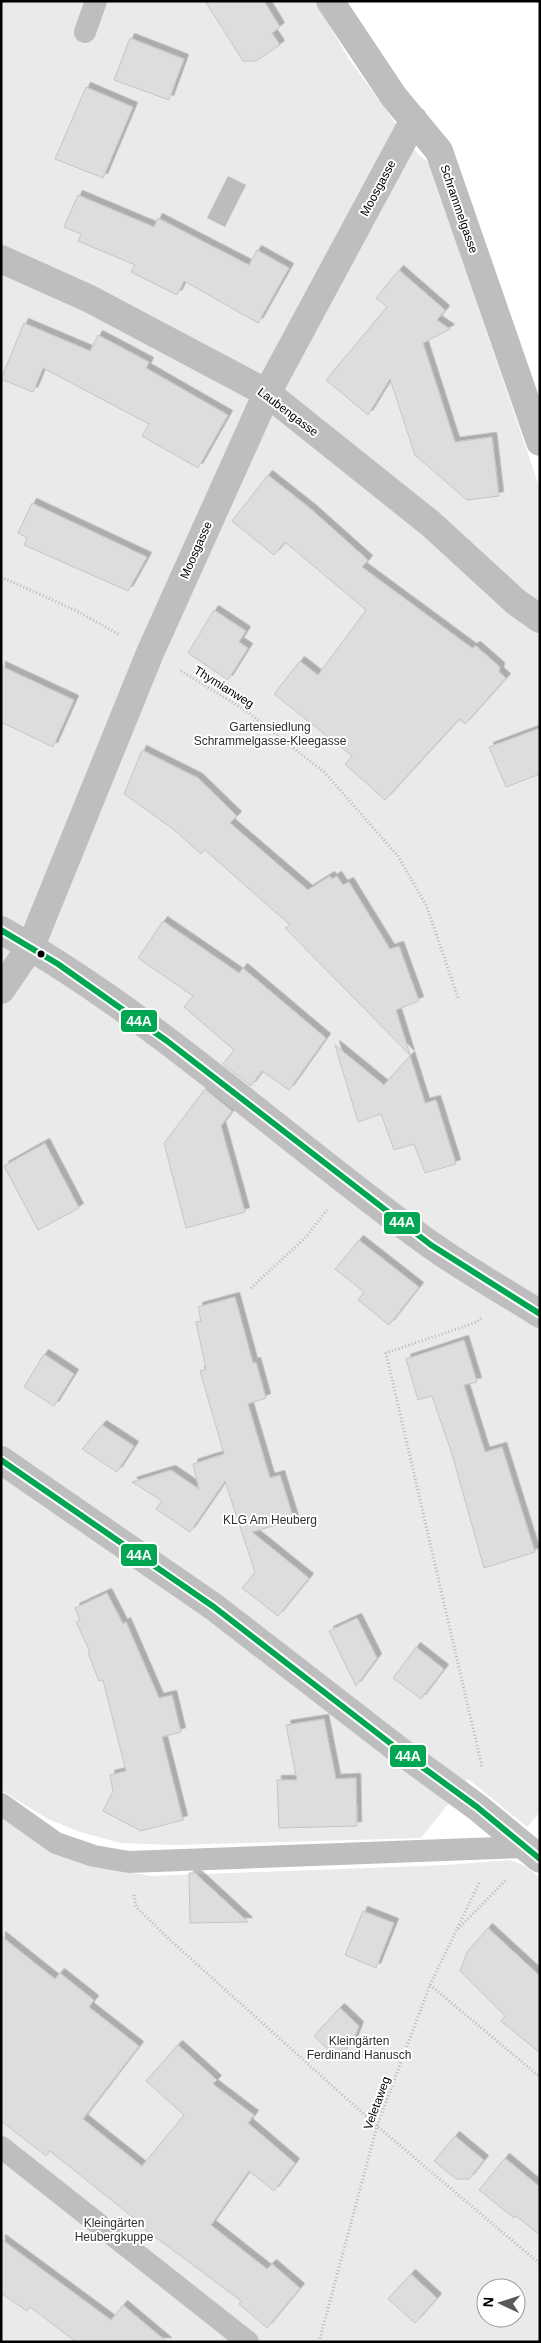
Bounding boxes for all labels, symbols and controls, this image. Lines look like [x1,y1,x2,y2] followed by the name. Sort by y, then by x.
[357,157,399,218] street label: Moosgasse
[437,163,481,255] street label: Schrammelgasse
[255,385,321,439] street label: Laubengasse
[177,519,215,581] street label: Moosgasse
[191,663,257,711] street label: Thymianweg
[194,720,347,748] park label: Gartensiedlung Schrammelgasse-Kleegasse
[36,949,46,959] unlabelled marker
[120,1009,158,1033] line badge: 44A
[126,1013,152,1029] text: 44A
[383,1211,421,1235] line badge: 44A
[389,1214,415,1230] text: 44A
[223,1513,317,1527] park label: KLG Am Heuberg
[120,1543,158,1567] line badge: 44A
[126,1547,152,1563] text: 44A
[389,1744,427,1768] line badge: 44A
[395,1748,421,1764] text: 44A
[307,2034,411,2062] park label: Kleingärten Ferdinand Hanusch
[361,2075,393,2131] street label: Veletaweg
[75,2216,154,2244] park label: Kleingärten Heubergkuppe
[476,2278,526,2328] north arrow
[480,2296,496,2308] text: N

